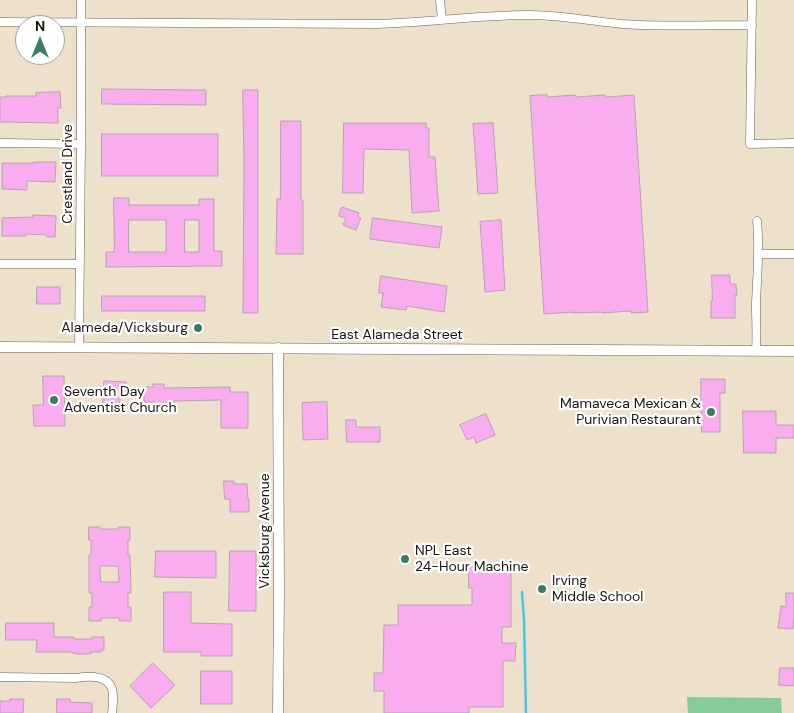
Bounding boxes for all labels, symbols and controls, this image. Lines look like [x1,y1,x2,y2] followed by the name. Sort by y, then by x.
[15,15,65,65] north arrow
[35,17,45,35] text: N
[60,124,76,224] street label: Crestland Drive
[61,320,188,336] place label: Alameda/Vicksburg
[192,322,204,334] marker: Alameda/Vicksburg
[331,327,463,343] street label: East Alameda Street
[64,384,177,417] place label: Seventh Day Adventist Church
[48,394,60,406] marker: Seventh Day Adventist Church
[560,396,701,428] place label: Mamaveca Mexican & Purivian Restaurant
[705,406,717,418] marker: Mamaveca Mexican & Purivian Restaurant
[257,473,273,589] street label: Vicksburg Avenue
[415,543,528,576] place label: NPL East 24-Hour Machine
[399,553,411,565] marker: NPL East 24-Hour Machine
[552,573,643,606] place label: Irving Middle School
[536,583,548,595] marker: Irving Middle School

